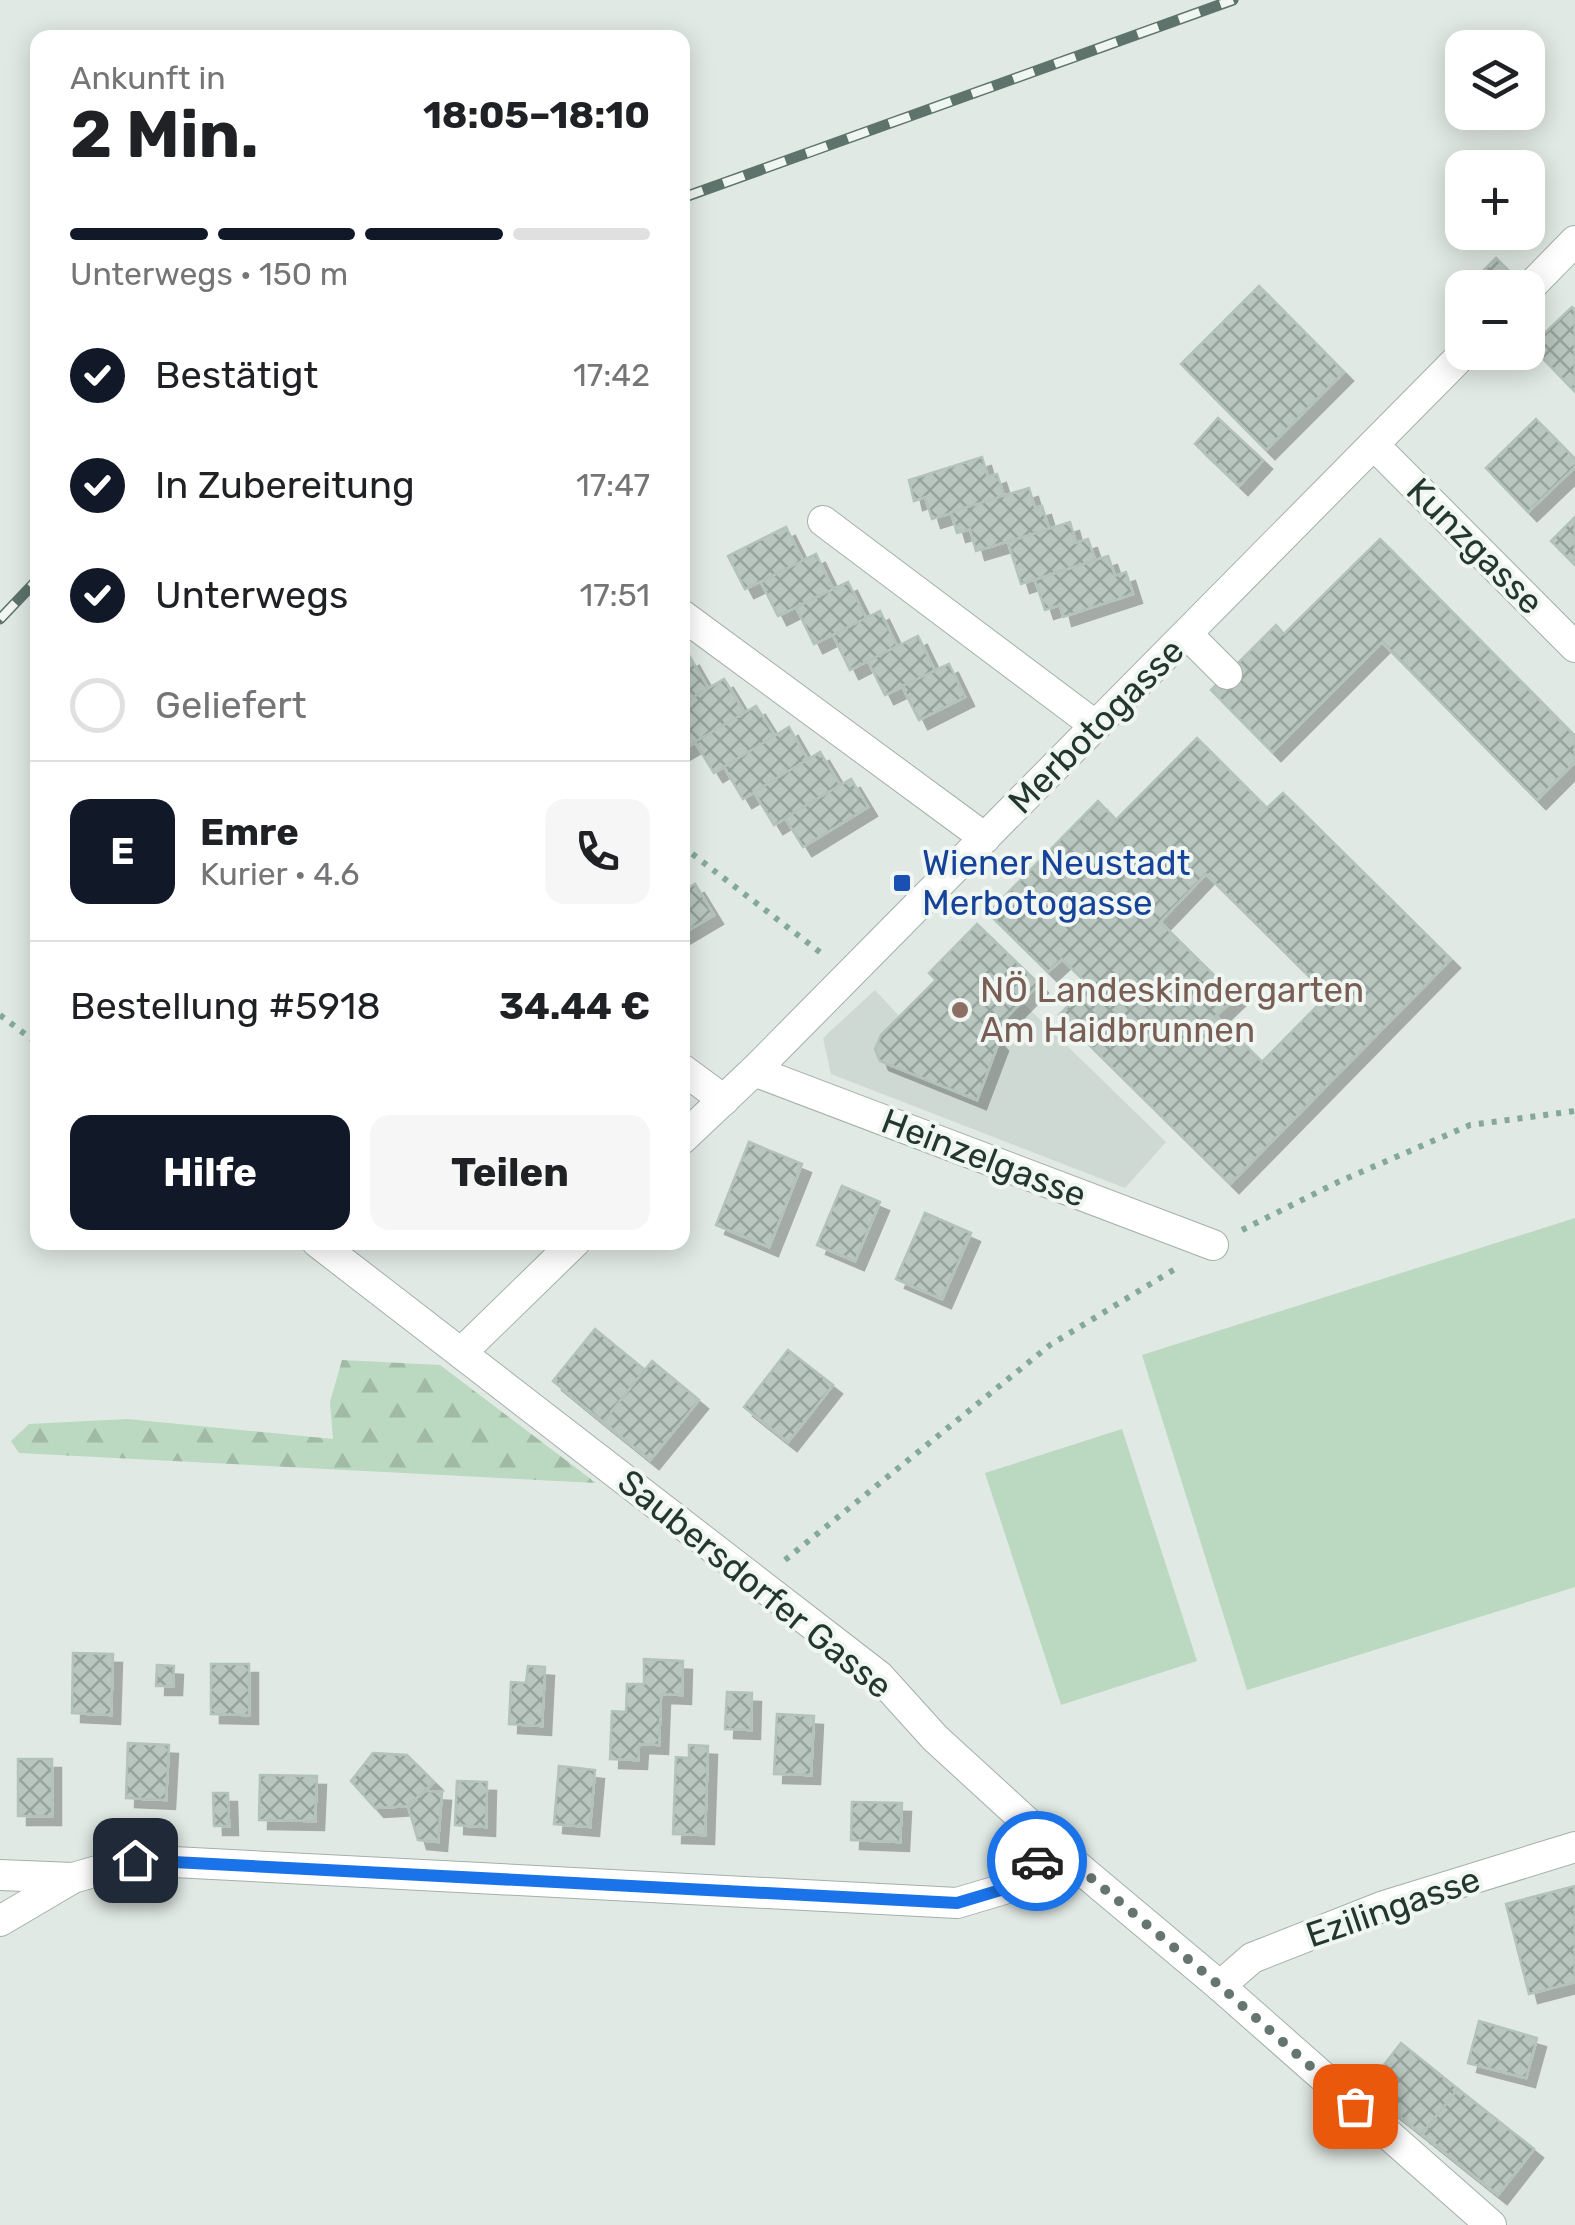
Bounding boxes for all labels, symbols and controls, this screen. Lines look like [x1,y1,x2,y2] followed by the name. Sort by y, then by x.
[1445,30,1545,370] map controls
[1445,30,1545,130] button: layers
[70,59,226,97] text: Ankunft in
[423,92,650,138] text: 18:05–18:10
[70,96,259,173] text: 2 Min.
[1445,150,1545,250] button: +
[70,255,348,293] text: Unterwegs · 150 m
[1445,270,1545,370] button: −
[70,348,125,403] icon: check
[155,352,318,398] text: Bestätigt
[573,356,650,394] text: 17:42
[70,458,125,513] icon: check
[155,462,415,508] text: In Zubereitung
[576,466,650,504] text: 17:47
[1398,469,1552,623] street label: Kunzgasse
[70,568,125,623] icon: check
[155,572,348,618] text: Unterwegs
[579,576,650,614] text: 17:51
[1000,630,1192,822] street label: Merbotogasse
[155,682,307,728] text: Geliefert
[545,799,650,904] button: phone
[200,809,299,855] text: Emre
[110,828,135,874] text: E
[922,842,1190,924] place label: Wiener Neustadt Merbotogasse
[200,855,360,893] text: Kurier · 4.6
[891,872,913,894] marker: Wiener Neustadt Merbotogasse
[980,969,1364,1051] place label: NÖ Landeskindergarten Am Haidbrunnen
[70,983,381,1029] text: Bestellung #5918
[499,983,650,1029] text: 34.44 €
[949,999,971,1021] marker: NÖ Landeskindergarten Am Haidbrunnen
[876,1100,1092,1216] street label: Heinzelgasse
[70,1115,350,1230] button: Hilfe
[370,1115,650,1230] button: Teilen
[610,1461,900,1707] street label: Saubersdorfer Gasse
[987,1811,1087,1911] courier
[93,1818,178,1903] pin
[108,1833,163,1888] icon: home
[1010,1834,1065,1889] icon: car
[1300,1858,1486,1956] street label: Ezilingasse
[1313,2064,1398,2149] pin
[1328,2079,1383,2134] icon: bag

